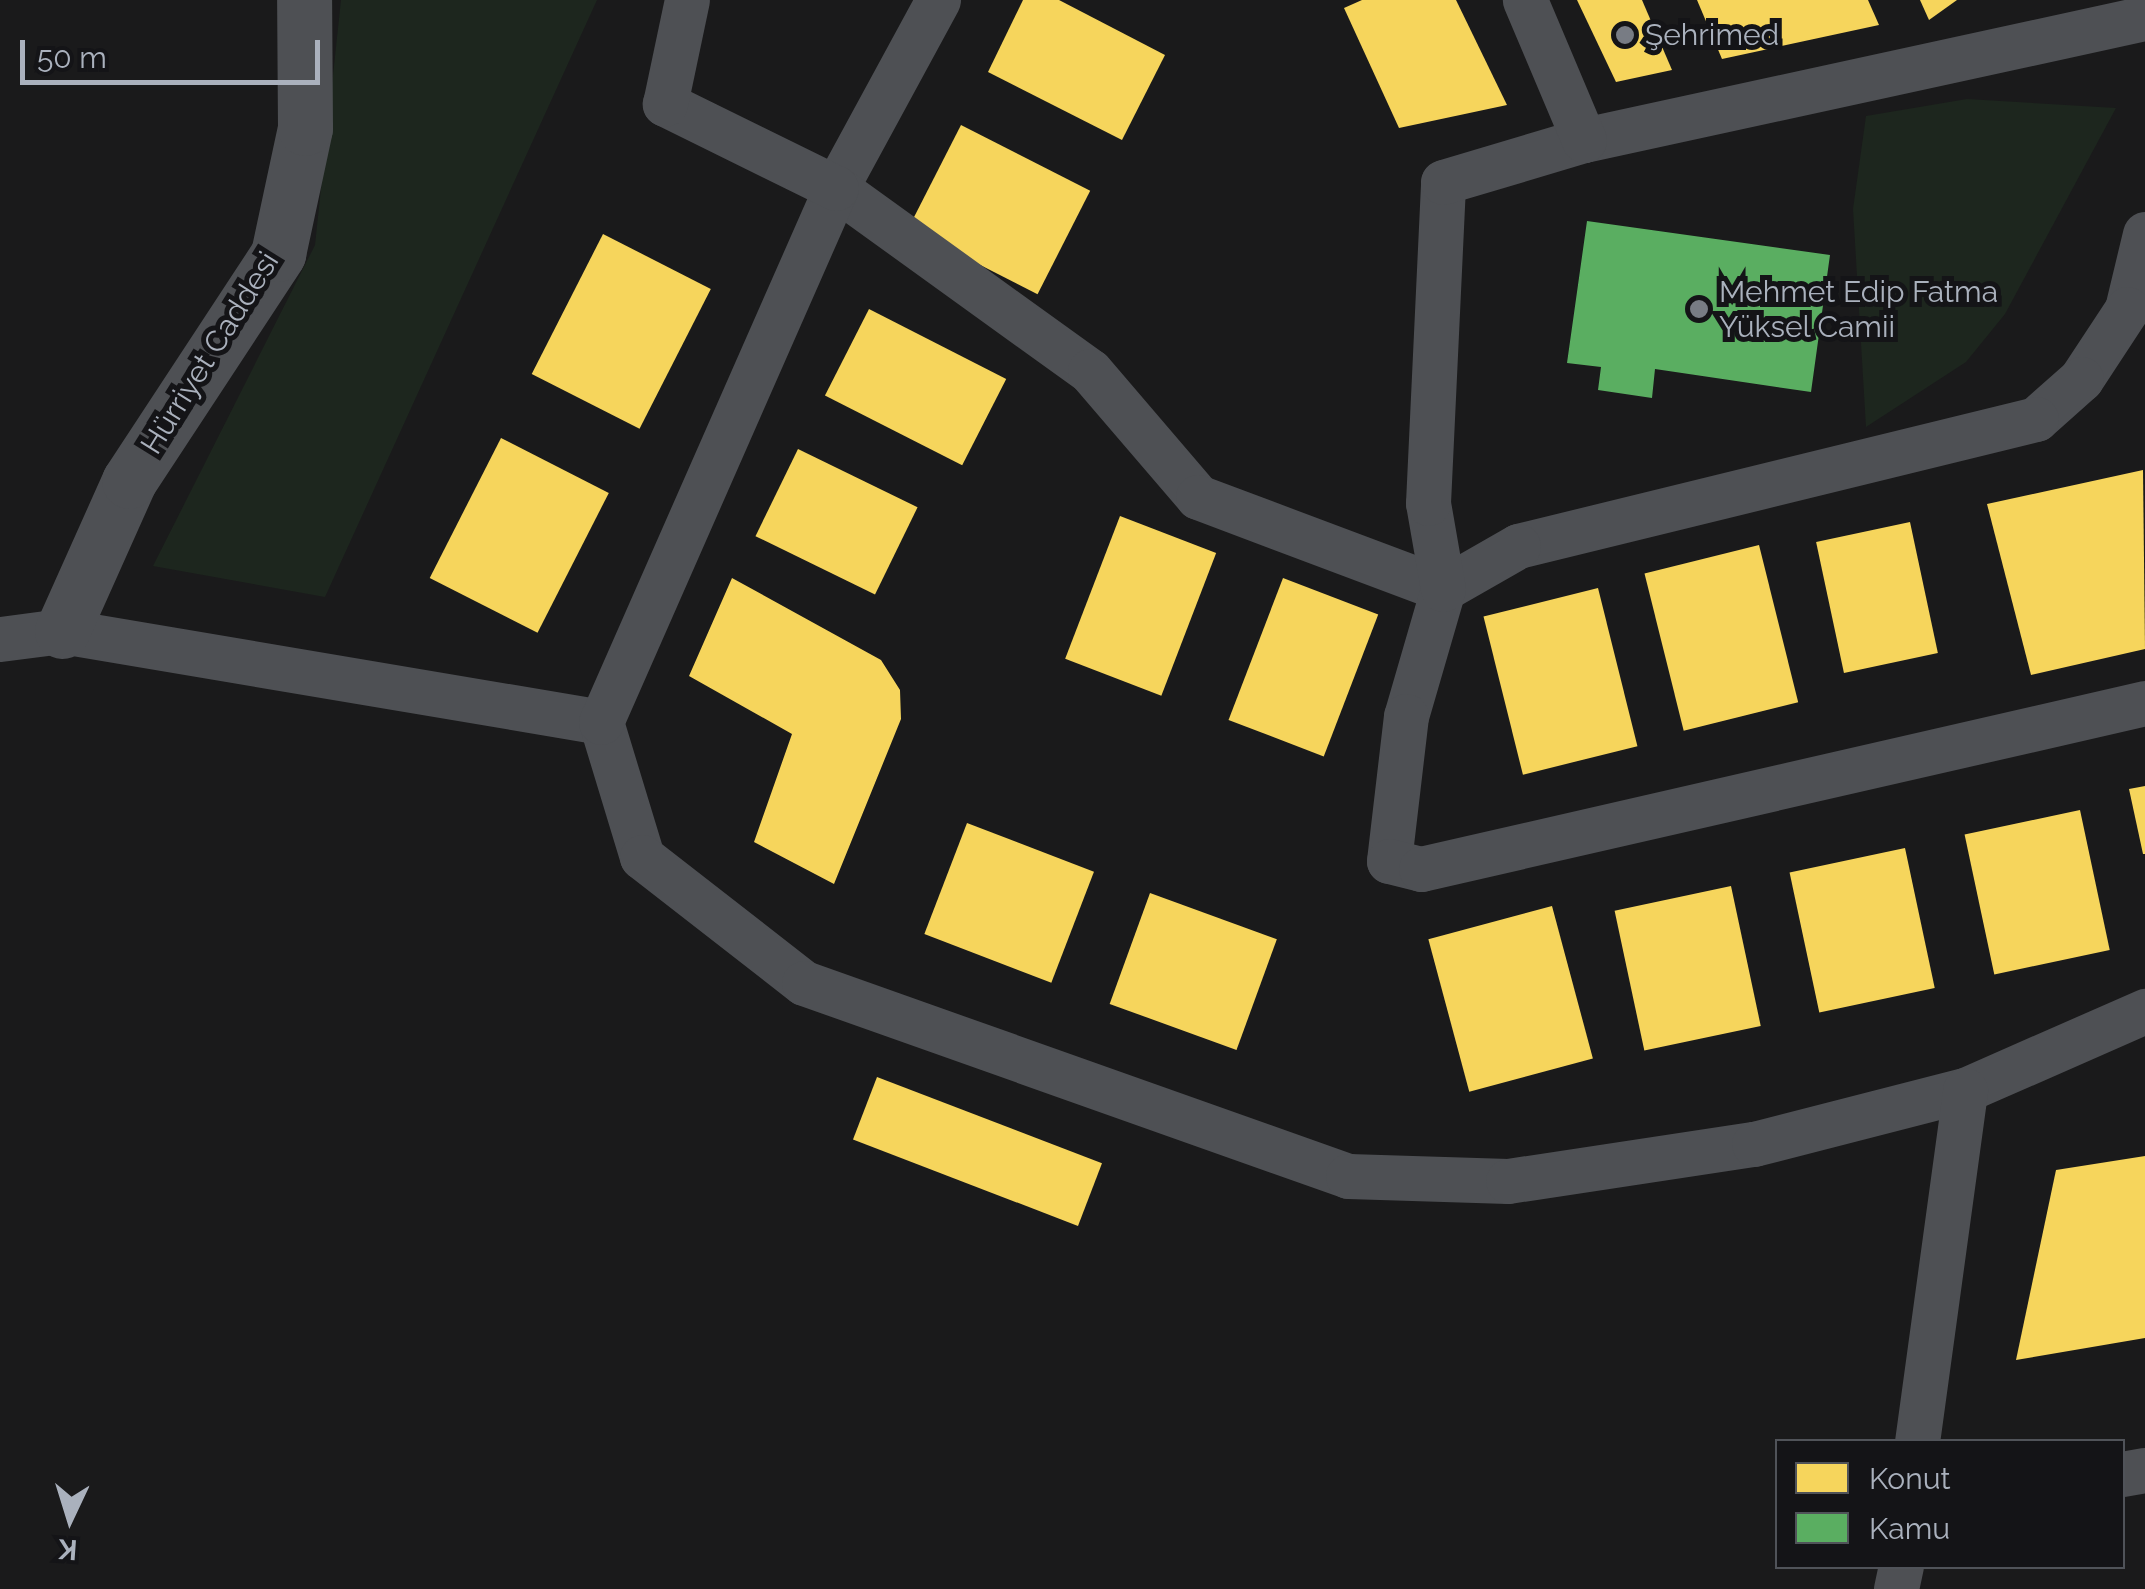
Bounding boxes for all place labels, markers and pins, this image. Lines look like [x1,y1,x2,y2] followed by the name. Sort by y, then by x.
[1645,17,1779,53] place label: Şehrimed
[1614,24,1636,46] marker: Şehrimed
[1719,274,1998,344] place label: Mehmet Edip Fatma Yüksel Camii
[1688,298,1710,320] marker: Mehmet Edip Fatma Yüksel Camii

